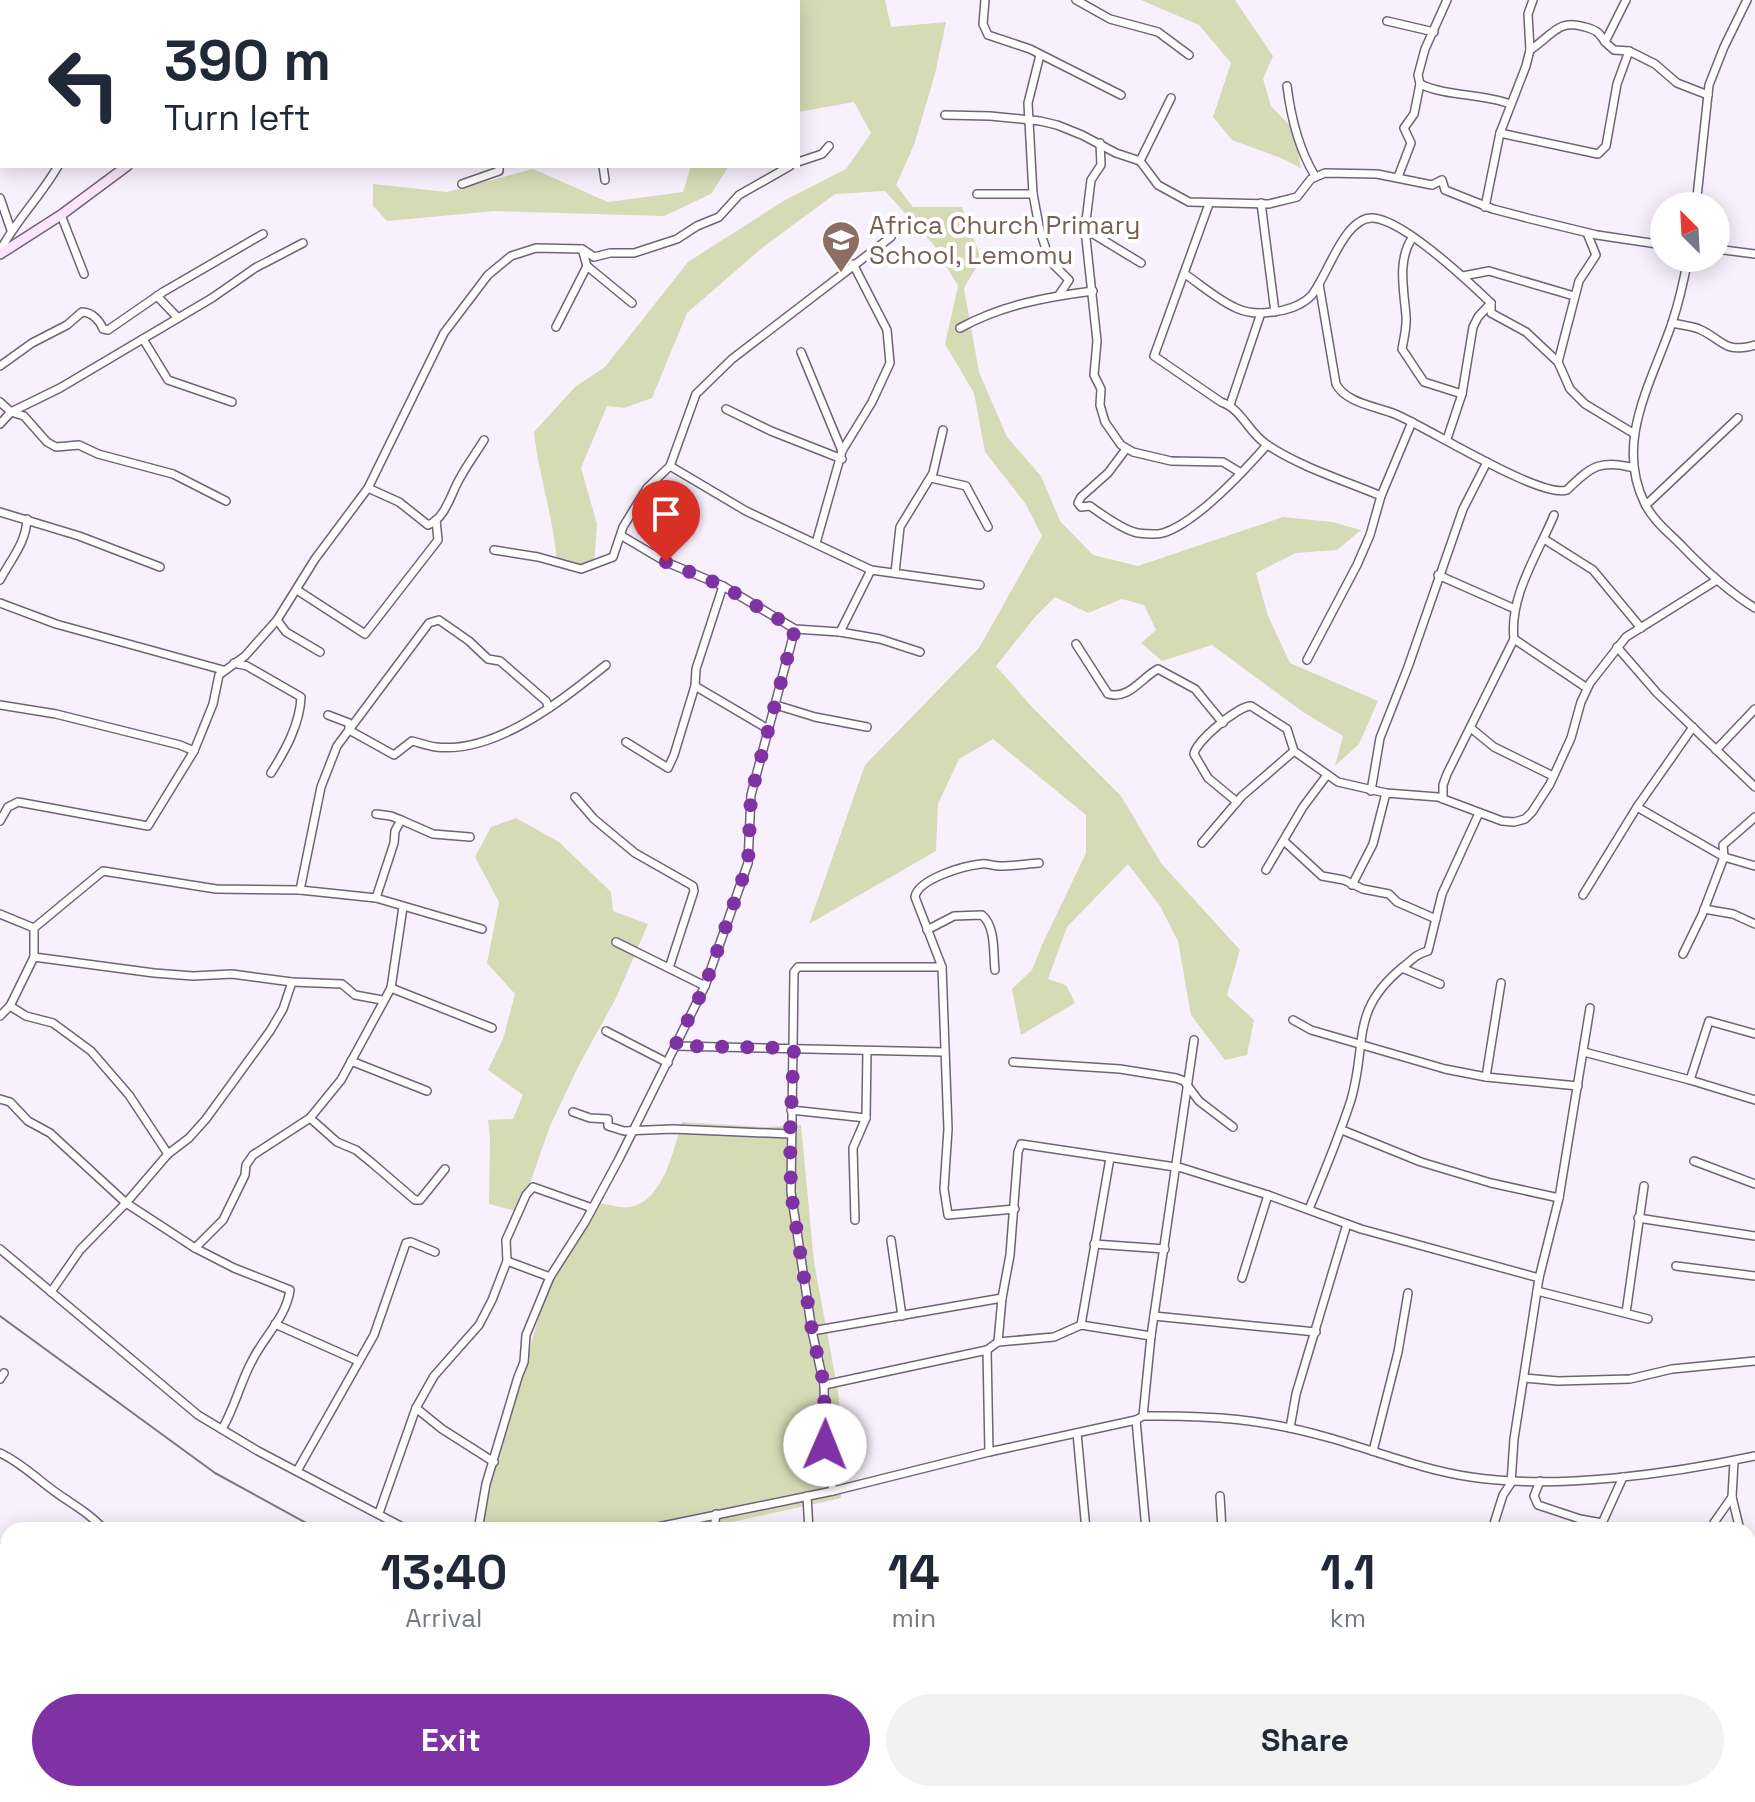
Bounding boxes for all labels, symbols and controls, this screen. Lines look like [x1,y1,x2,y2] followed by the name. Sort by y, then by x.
[164,25,331,96] text: 390 m
[32,32,136,136] icon: left
[164,95,311,141] text: Turn left
[1650,192,1730,272] north arrow
[1650,192,1730,272] map controls
[869,208,1140,272] place label: Africa Church Primary School, Lemomu
[820,219,862,274] school or university icon: Africa Church Primary School, Lemomu
[632,480,700,562] pin
[644,492,688,536] icon: arrive
[783,1403,867,1487] position arrow
[380,1542,507,1603] text: 13:40
[888,1542,940,1603] text: 14
[1320,1542,1376,1603] text: 1.1
[405,1601,482,1635] text: Arrival
[891,1601,936,1635] text: min
[1330,1601,1366,1635] text: km
[32,1694,870,1786] button: Exit
[886,1694,1724,1786] button: Share

